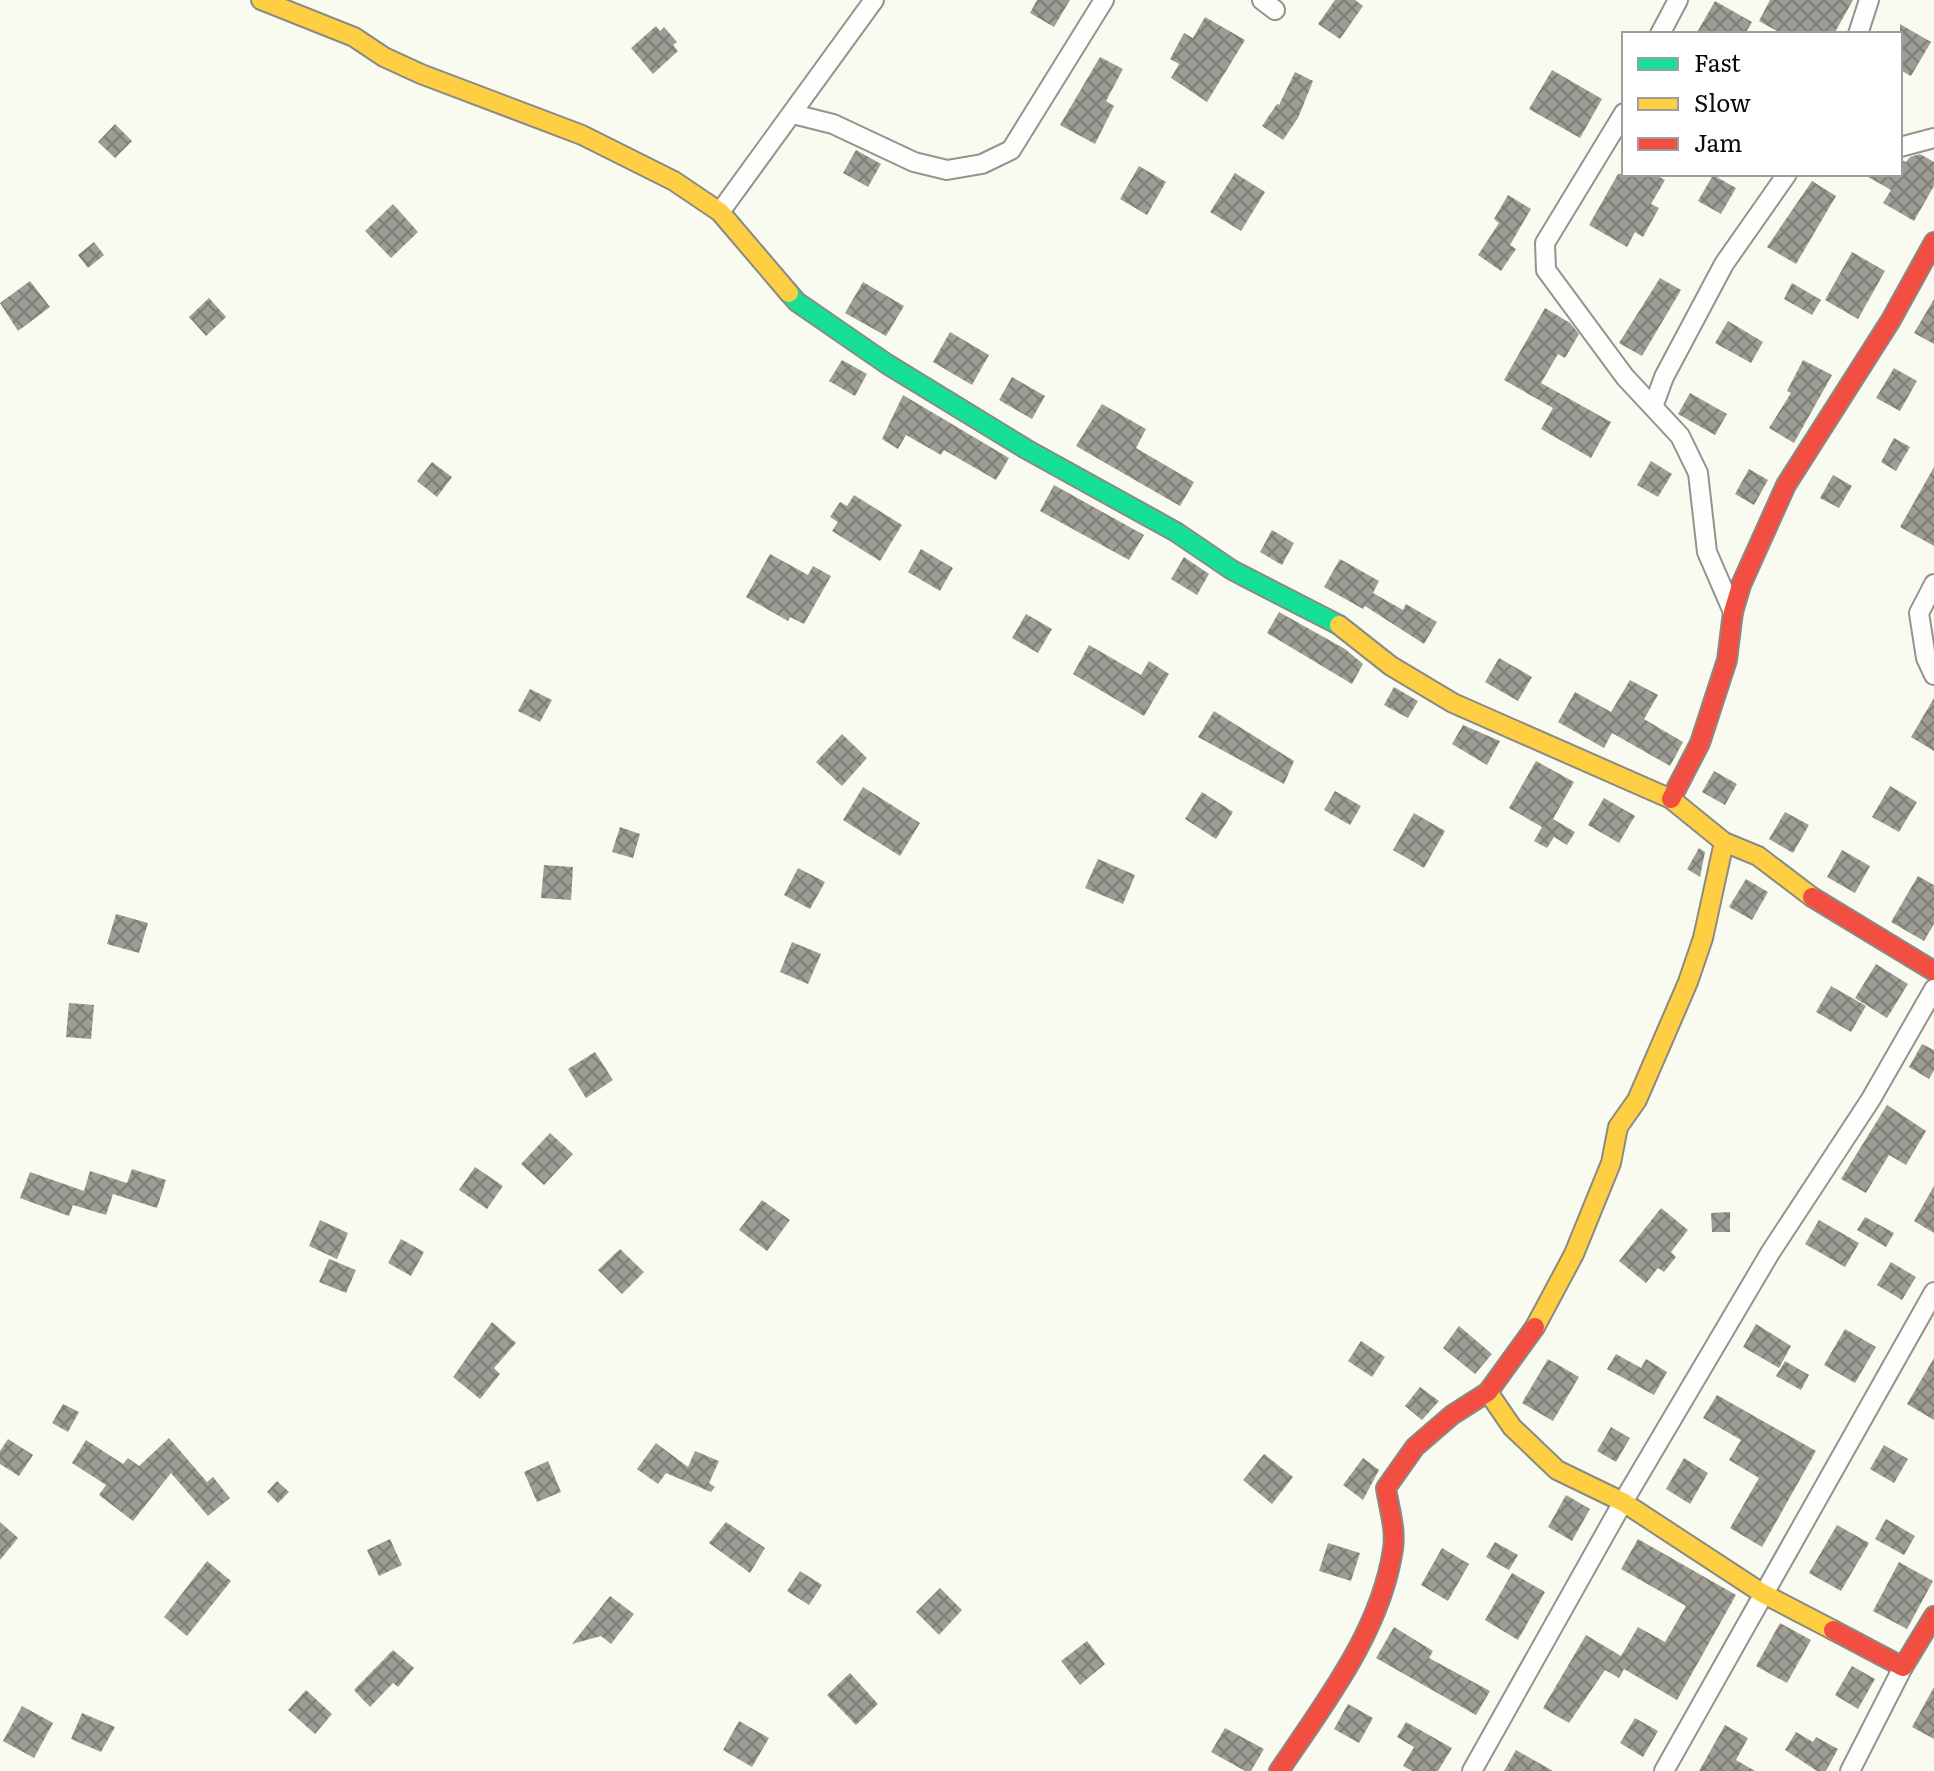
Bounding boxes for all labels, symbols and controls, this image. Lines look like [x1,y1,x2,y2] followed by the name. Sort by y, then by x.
[1622,32,1902,176] legend
[1694,44,1741,79] text: Fast
[1694,84,1751,119] text: Slow
[1694,124,1742,159] text: Jam

